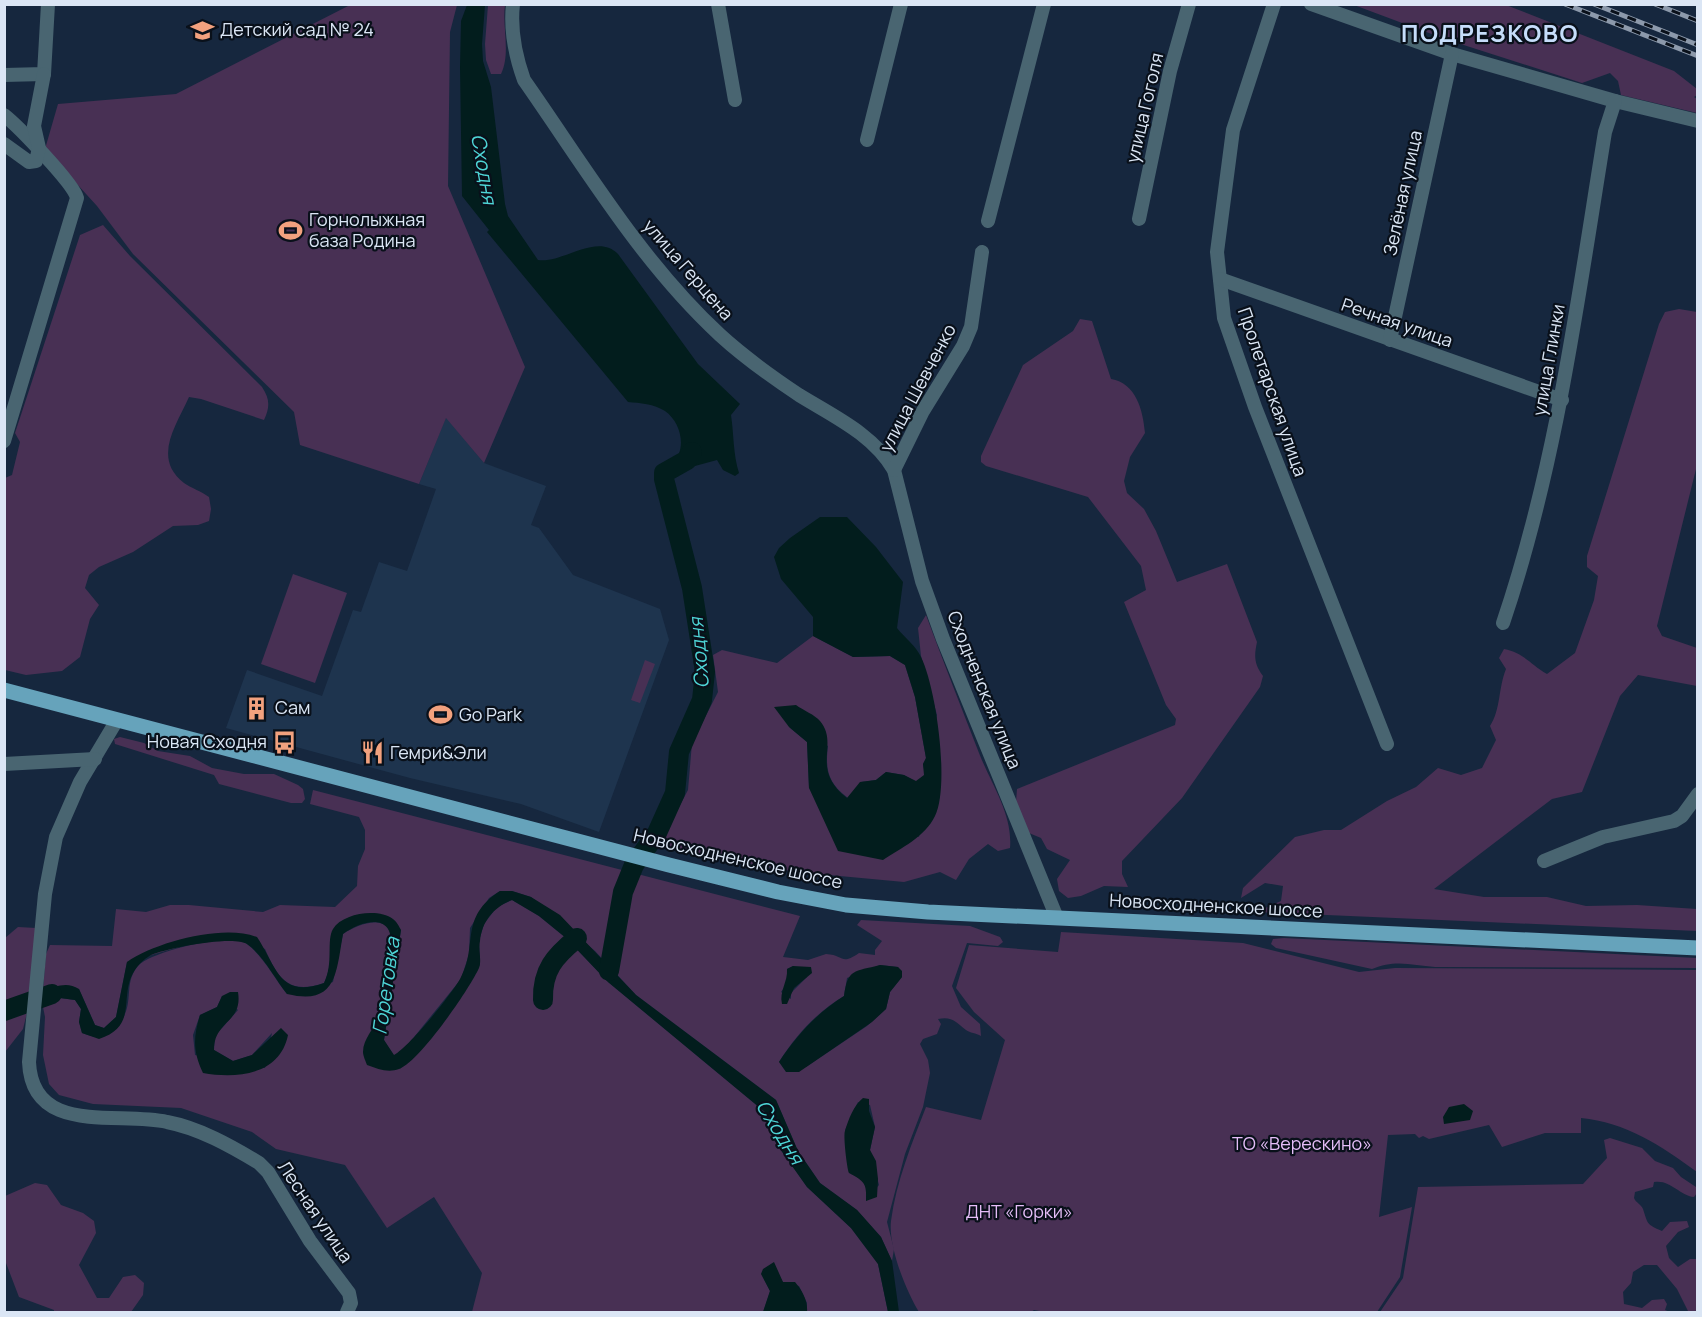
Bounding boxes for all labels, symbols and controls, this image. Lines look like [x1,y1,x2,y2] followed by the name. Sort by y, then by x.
[1401,16,1579,49] district label: ПОДРЕЗКОВО
[189,17,215,43] school or university icon: Детский сад № 24
[220,17,374,41] place label: Детский сад № 24
[1120,50,1168,165] street label: улица Гоголя
[1377,128,1427,257] street label: Зелёная улица
[465,132,504,208] water label: Сходня
[309,207,425,252] place label: Горнолыжная база Родина
[638,214,739,325] street label: улица Герцена
[278,217,304,243] sports icon: Горнолыжная база Родина
[1338,292,1456,352] street label: Речная улица
[1526,302,1570,418] street label: улица Глинки
[1233,304,1313,479] street label: Пролетарская улица
[873,320,961,456] street label: улица Шевченко
[942,607,1028,772] street label: Сходненская улица
[682,615,715,690] water label: Сходня
[244,695,270,721] building icon: Сам
[275,695,310,719] place label: Сам
[428,702,454,728] sports icon: Go Park
[459,702,523,726] place label: Go Park
[147,729,267,753] place label: Новая Сходня
[272,729,298,755] bus stop icon: Новая Сходня
[359,740,385,766] restaurant icon: Гемри&Эли
[390,740,487,764] place label: Гемри&Эли
[631,822,845,894] street label: Новосходненское шоссе
[1109,887,1323,923] street label: Новосходненское шоссе
[365,935,406,1036] water label: Горетовка
[750,1094,812,1171] water label: Сходня
[1232,1131,1372,1155] park label: ТО «Верескино»
[273,1156,359,1267] street label: Лесная улица
[965,1199,1073,1223] park label: ДНТ «Горки»

